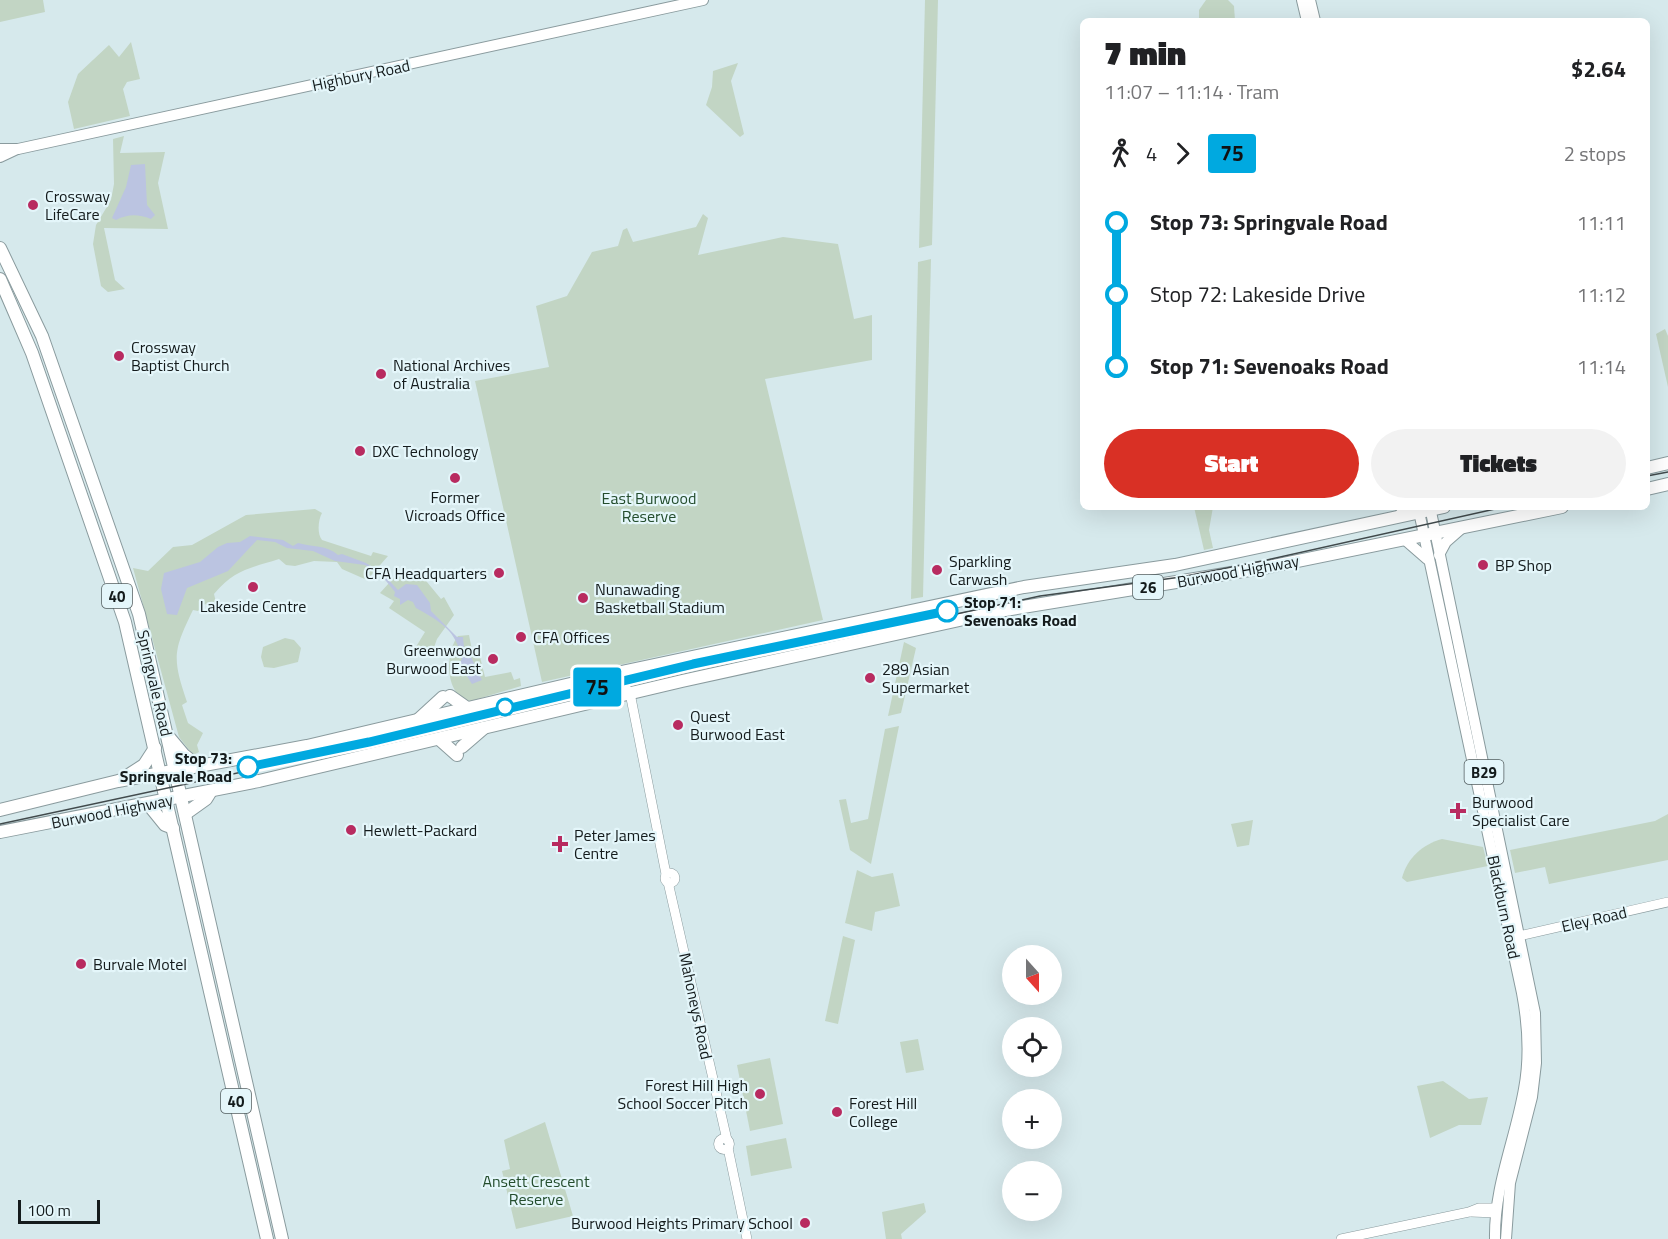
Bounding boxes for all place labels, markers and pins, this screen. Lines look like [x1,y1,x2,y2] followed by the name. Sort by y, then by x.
[45,184,110,226] place label: Crossway LifeCare
[26,198,40,212] marker: Crossway LifeCare
[131,335,230,377] place label: Crossway Baptist Church
[112,349,126,363] marker: Crossway Baptist Church
[393,353,510,395] place label: National Archives of Australia
[374,367,388,381] marker: National Archives of Australia
[372,439,479,463] place label: DXC Technology
[353,444,367,458] marker: DXC Technology
[448,471,462,485] marker: Former Vicroads Office
[405,485,505,527] place label: Former Vicroads Office
[949,549,1011,591] place label: Sparkling Carwash
[1495,553,1552,577] place label: BP Shop
[1476,558,1490,572] marker: BP Shop
[365,561,487,585] place label: CFA Headquarters
[930,563,944,577] marker: Sparkling Carwash
[492,566,506,580] marker: CFA Headquarters
[595,577,725,619] place label: Nunawading Basketball Stadium
[246,580,260,594] marker: Lakeside Centre
[964,590,1077,632] place label: Stop 71: Sevenoaks Road
[576,591,590,605] marker: Nunawading Basketball Stadium
[200,594,306,618] place label: Lakeside Centre
[936,600,958,622] marker: Stop 71: Sevenoaks Road
[533,625,610,649] place label: CFA Offices
[514,630,528,644] marker: CFA Offices
[386,638,481,680] place label: Greenwood Burwood East
[486,652,500,666] marker: Greenwood Burwood East
[882,657,970,699] place label: 289 Asian Supermarket
[863,671,877,685] marker: 289 Asian Supermarket
[496,698,514,716] unlabelled marker
[690,704,785,746] place label: Quest Burwood East
[671,718,685,732] marker: Quest Burwood East
[120,746,232,788] place label: Stop 73: Springvale Road
[237,756,259,778] marker: Stop 73: Springvale Road
[1472,790,1570,832] place label: Burwood Specialist Care
[1449,802,1467,820] marker: Burwood Specialist Care
[363,818,477,842] place label: Hewlett-Packard
[344,823,358,837] marker: Hewlett-Packard
[574,823,656,865] place label: Peter James Centre
[551,835,569,853] marker: Peter James Centre
[93,952,187,976] place label: Burvale Motel
[74,957,88,971] marker: Burvale Motel
[617,1073,748,1115] place label: Forest Hill High School Soccer Pitch
[753,1087,767,1101] marker: Forest Hill High School Soccer Pitch
[849,1091,917,1133] place label: Forest Hill College
[830,1105,844,1119] marker: Forest Hill College
[571,1211,793,1235] place label: Burwood Heights Primary School
[798,1216,812,1230] marker: Burwood Heights Primary School

